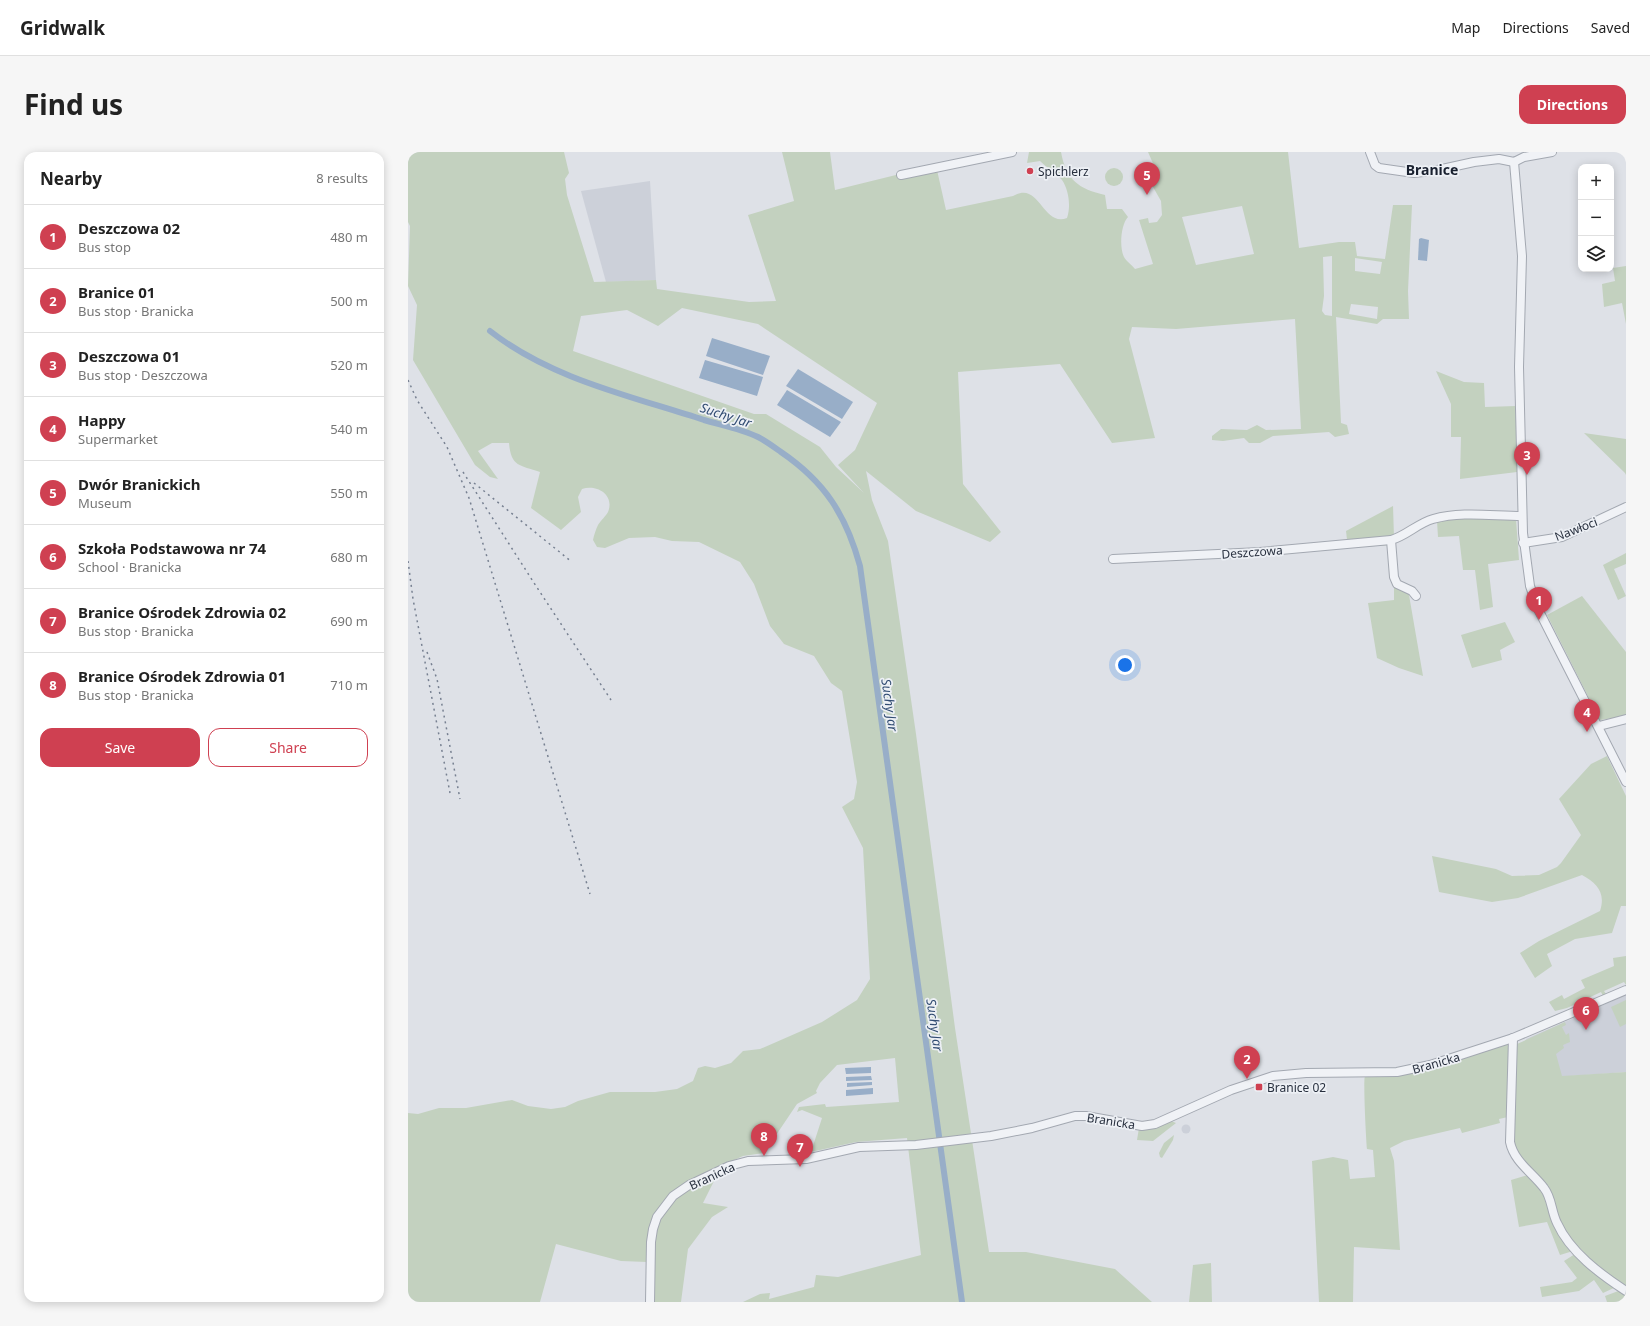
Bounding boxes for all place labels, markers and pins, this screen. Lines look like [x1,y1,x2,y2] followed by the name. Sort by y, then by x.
[1134,162,1160,195] pin: 5
[1038,163,1089,180] place label: Spichlerz
[1025,166,1035,176] marker: Spichlerz
[1514,442,1540,475] pin: 3
[1526,587,1552,620] pin: 1
[1574,699,1600,732] pin: 4
[1573,997,1599,1030] pin: 6
[1234,1046,1260,1079] pin: 2
[1267,1079,1326,1096] place label: Branice 02
[1254,1082,1264,1092] marker: Branice 02
[751,1123,777,1156] pin: 8
[787,1134,813,1167] pin: 7

